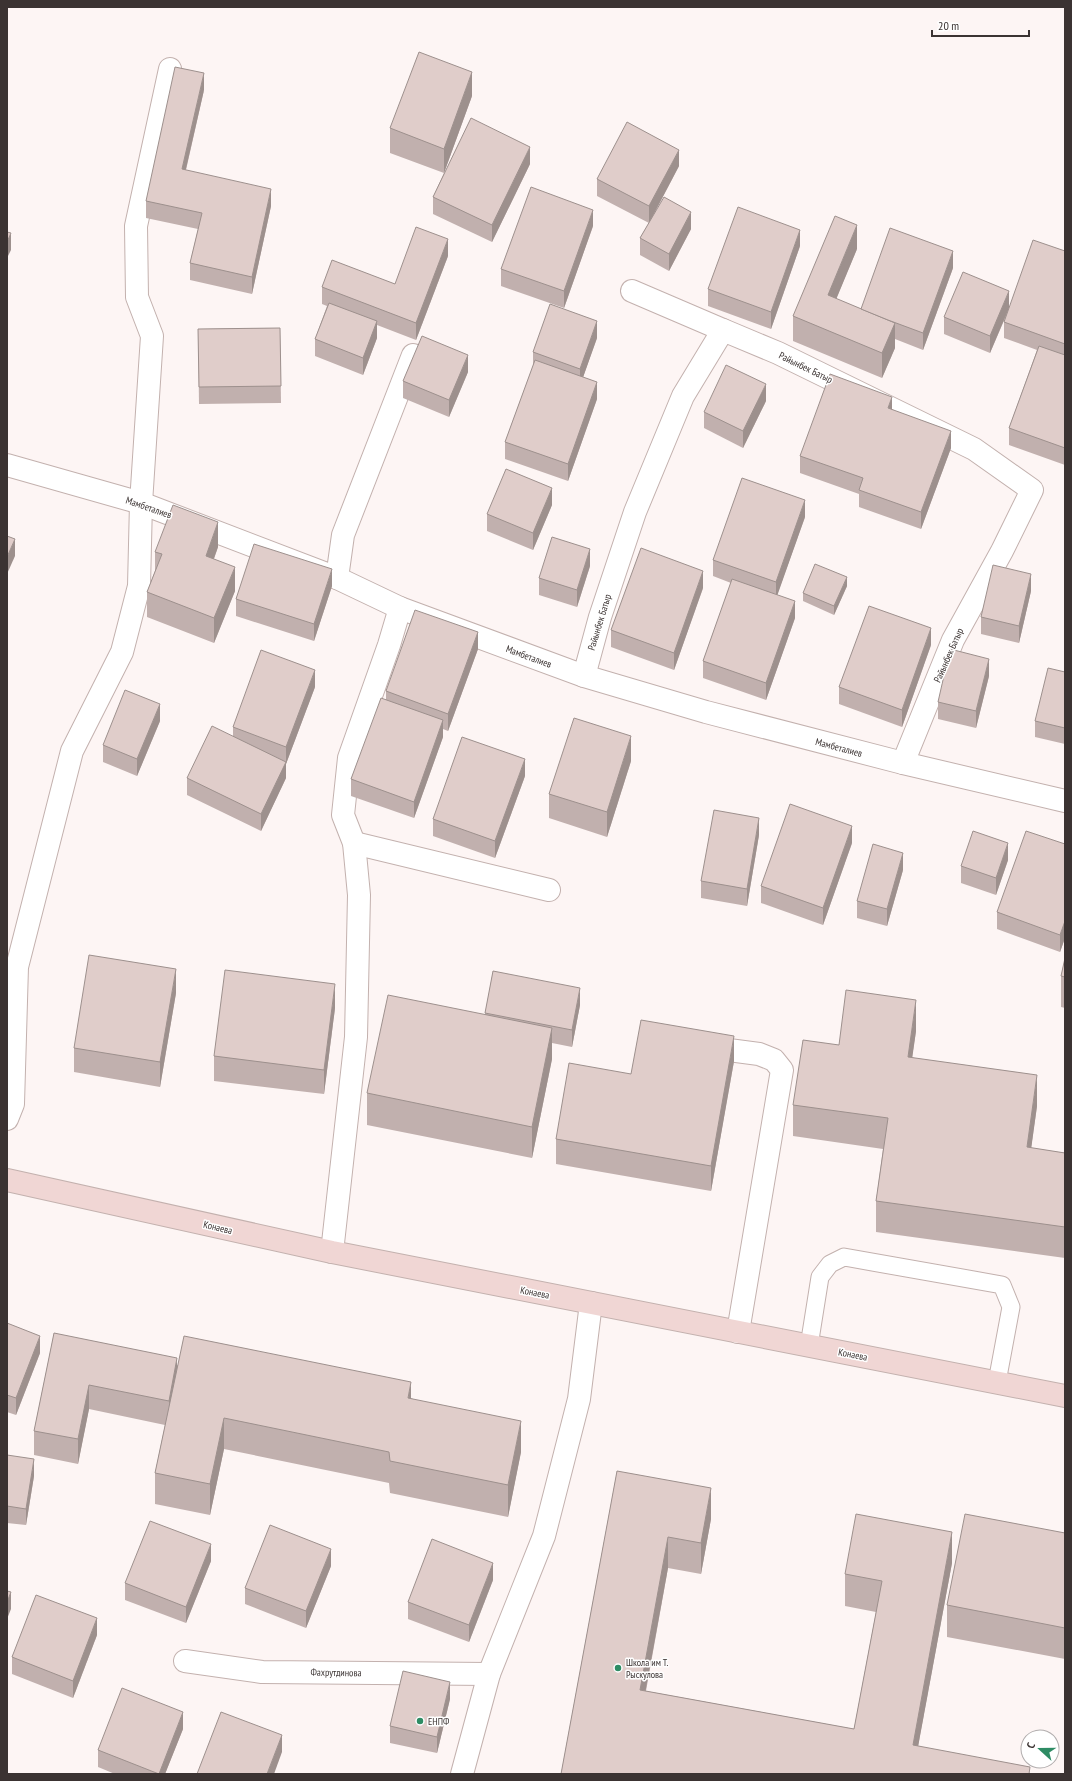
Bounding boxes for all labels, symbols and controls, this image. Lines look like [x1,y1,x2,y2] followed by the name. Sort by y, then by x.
[932,12,1029,38] scale bar
[938,18,959,33] text: 20 m
[777,349,835,386] street label: Райынбек Батыр
[124,494,174,521] street label: Мамбеталиев
[585,592,614,652] street label: Райынбек Батыр
[931,626,966,684] street label: Райынбек Батыр
[504,642,554,671] street label: Мамбеталиев
[814,735,864,760] street label: Мамбеталиев
[202,1218,234,1237] street label: Конаева
[519,1283,551,1302] street label: Конаева
[837,1345,869,1364] street label: Конаева
[626,1656,668,1681] place label: Школа им Т. Рыскулова
[613,1663,623,1673] marker: Школа им Т. Рыскулова
[310,1666,362,1679] street label: Фахрутдинова
[428,1715,450,1728] place label: ЕНПФ
[415,1716,425,1726] marker: ЕНПФ
[1020,1729,1060,1769] north arrow
[1023,1741,1038,1750] text: С

